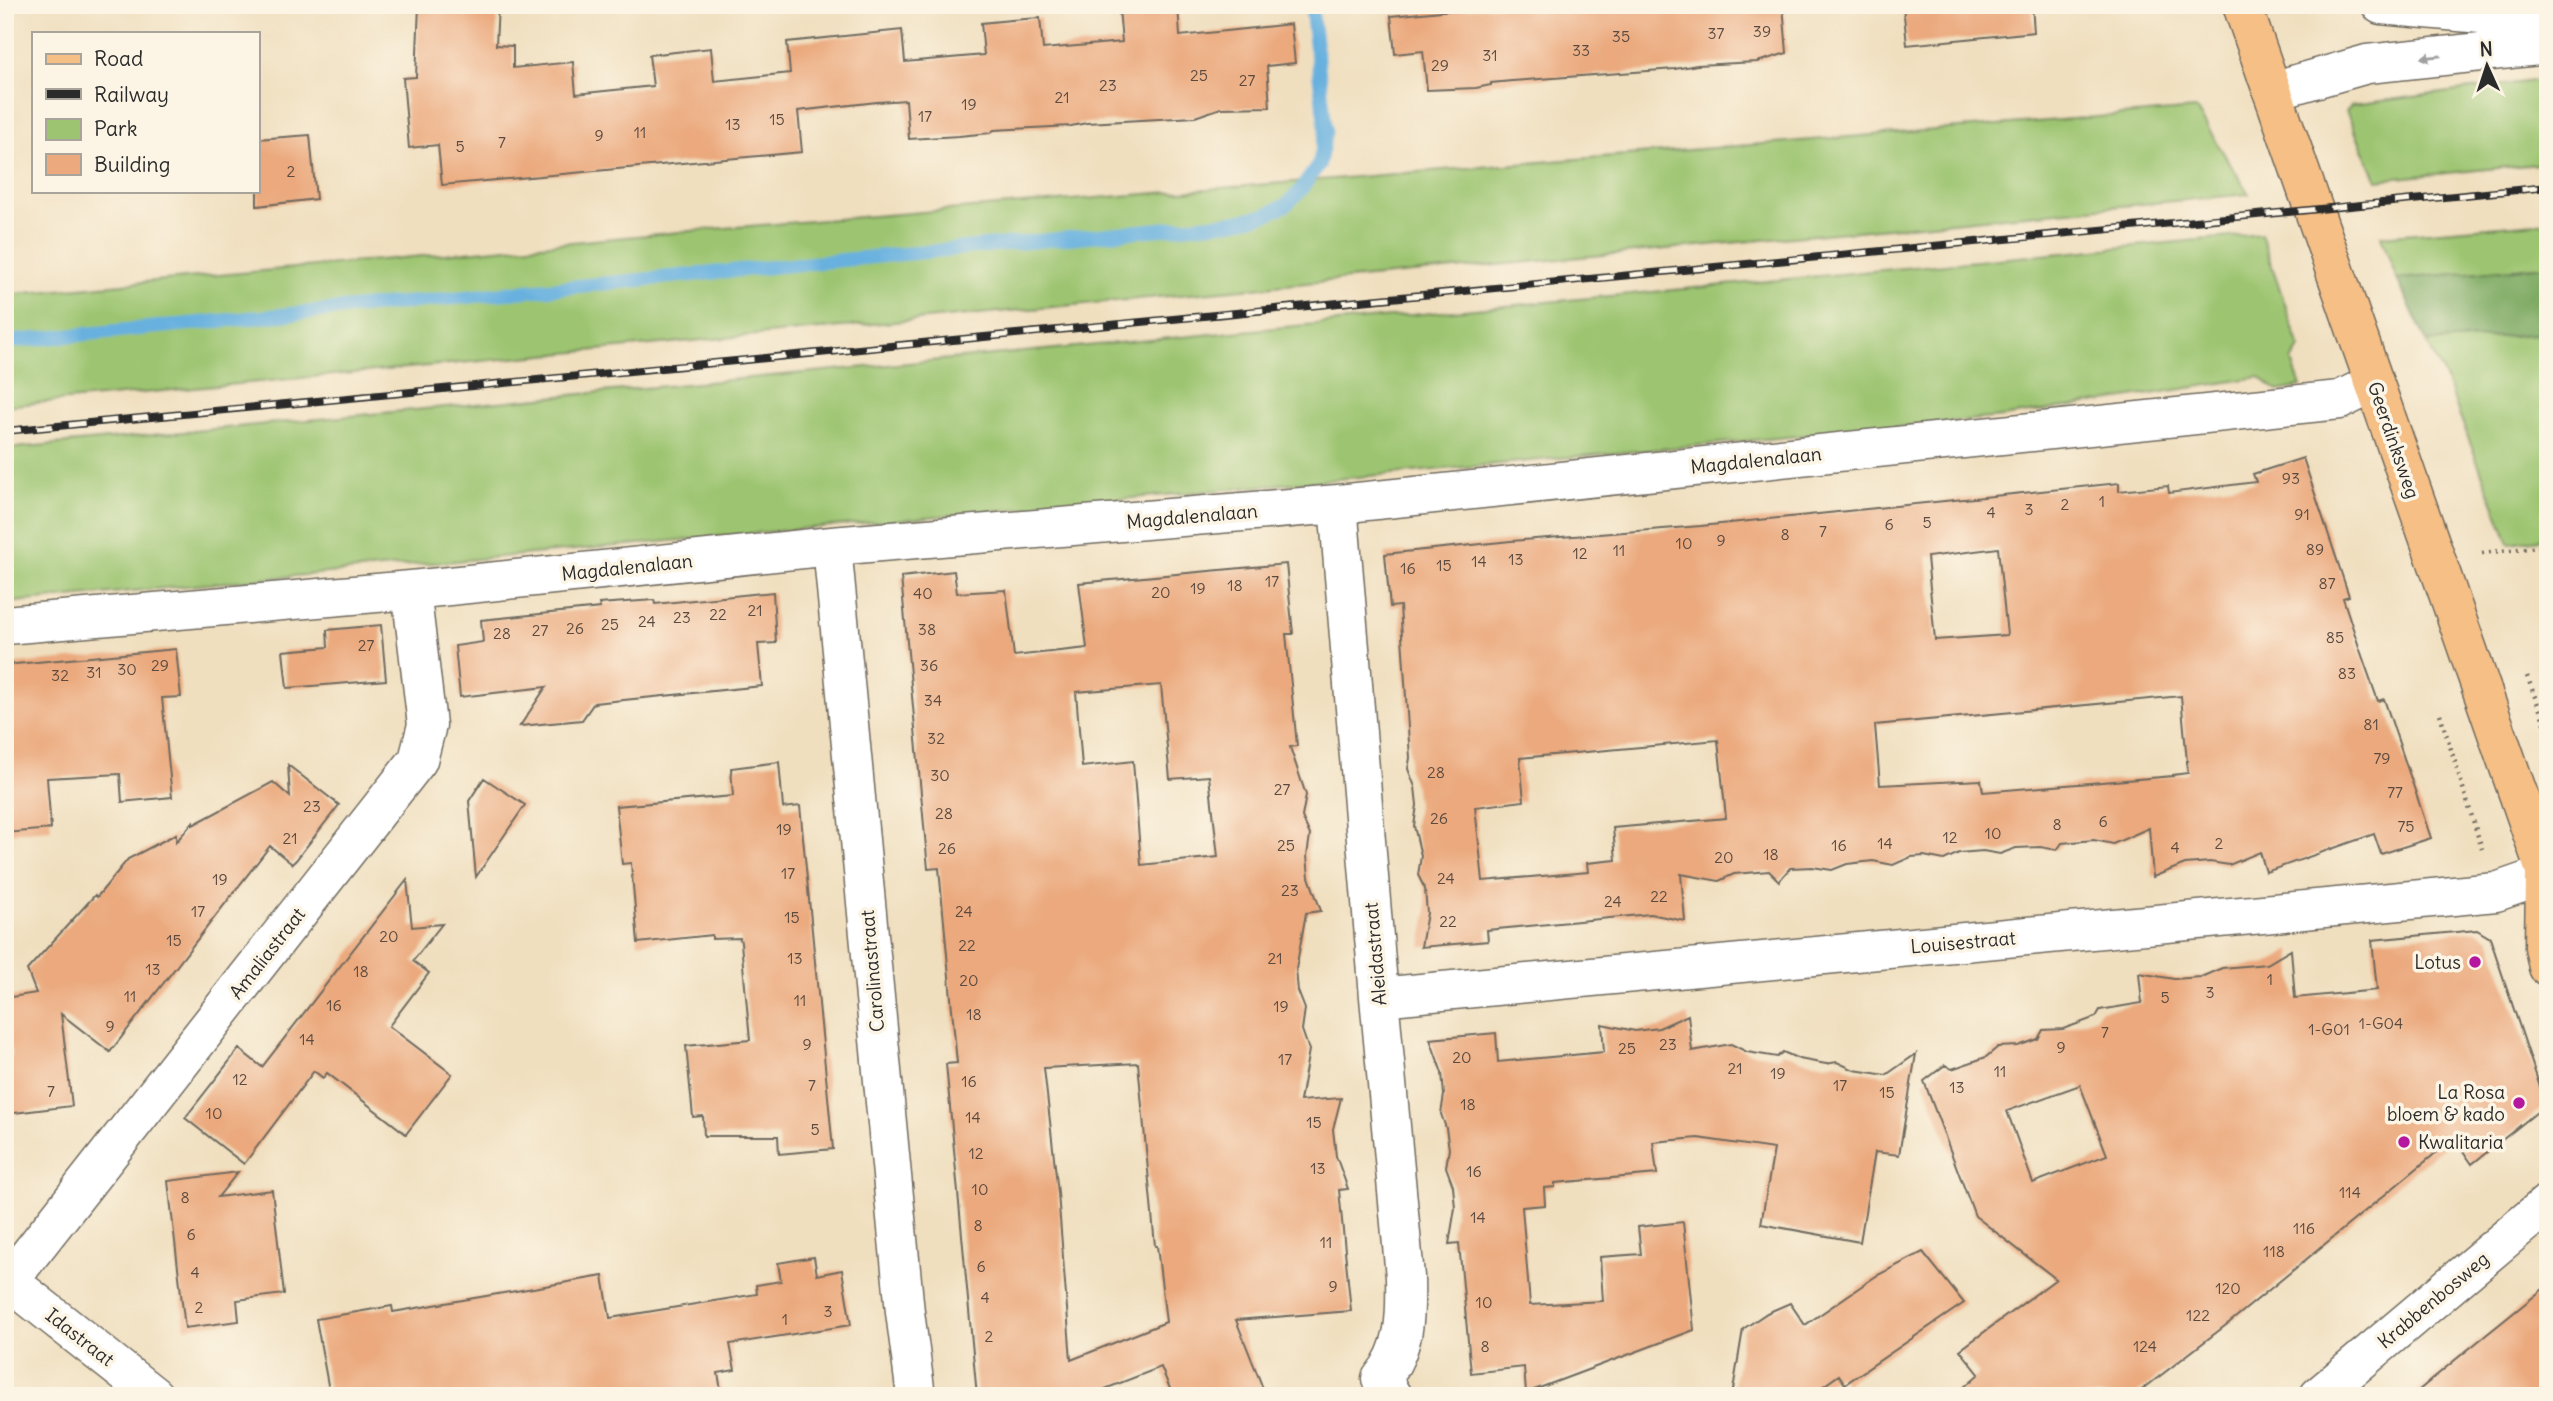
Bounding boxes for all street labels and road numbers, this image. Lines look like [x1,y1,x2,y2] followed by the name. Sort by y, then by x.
[2363,378,2425,502] street label: Geerdinksweg
[1689,441,1823,479] street label: Magdalenalaan
[1125,498,1259,534] street label: Magdalenalaan
[560,548,694,586] street label: Magdalenalaan
[1359,901,1391,1007] street label: Aleidastraat
[224,902,310,1004] street label: Amaliastraat
[855,909,889,1033] street label: Carolinastraat
[1909,925,2017,959] street label: Louisestraat
[2372,1246,2494,1354] street label: Krabbenbosweg
[41,1303,119,1371] street label: Idastraat

